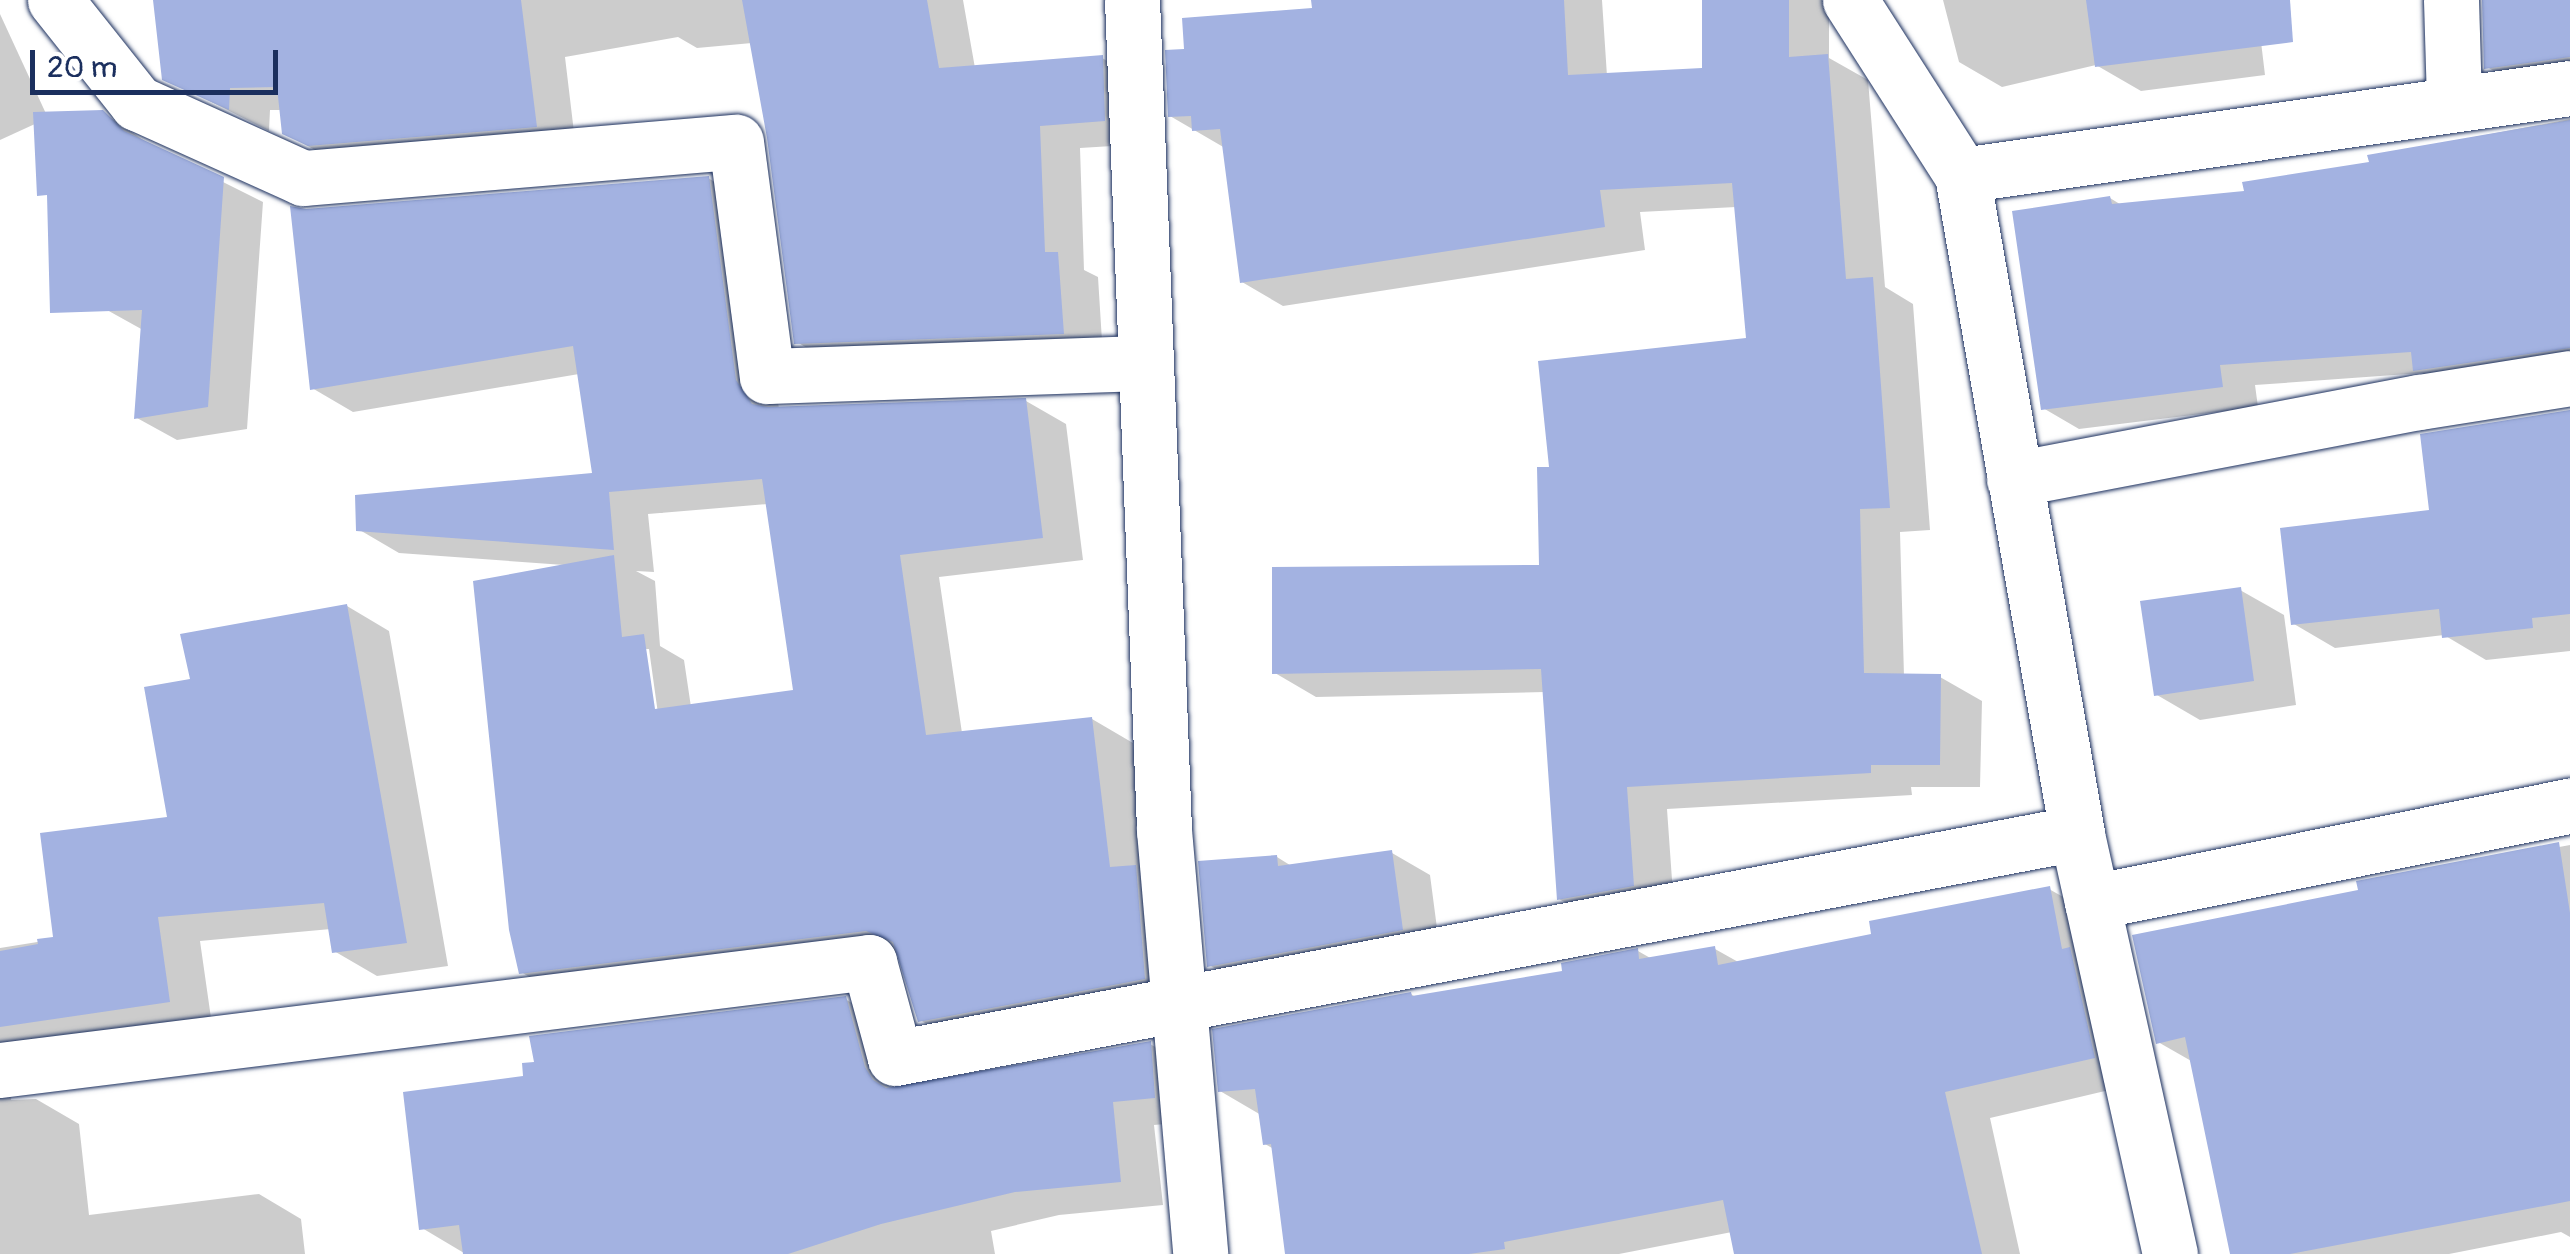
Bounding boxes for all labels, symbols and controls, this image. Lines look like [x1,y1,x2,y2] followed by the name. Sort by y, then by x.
[35,30,282,92] scale bar
[47,49,117,86] text: 20 m

